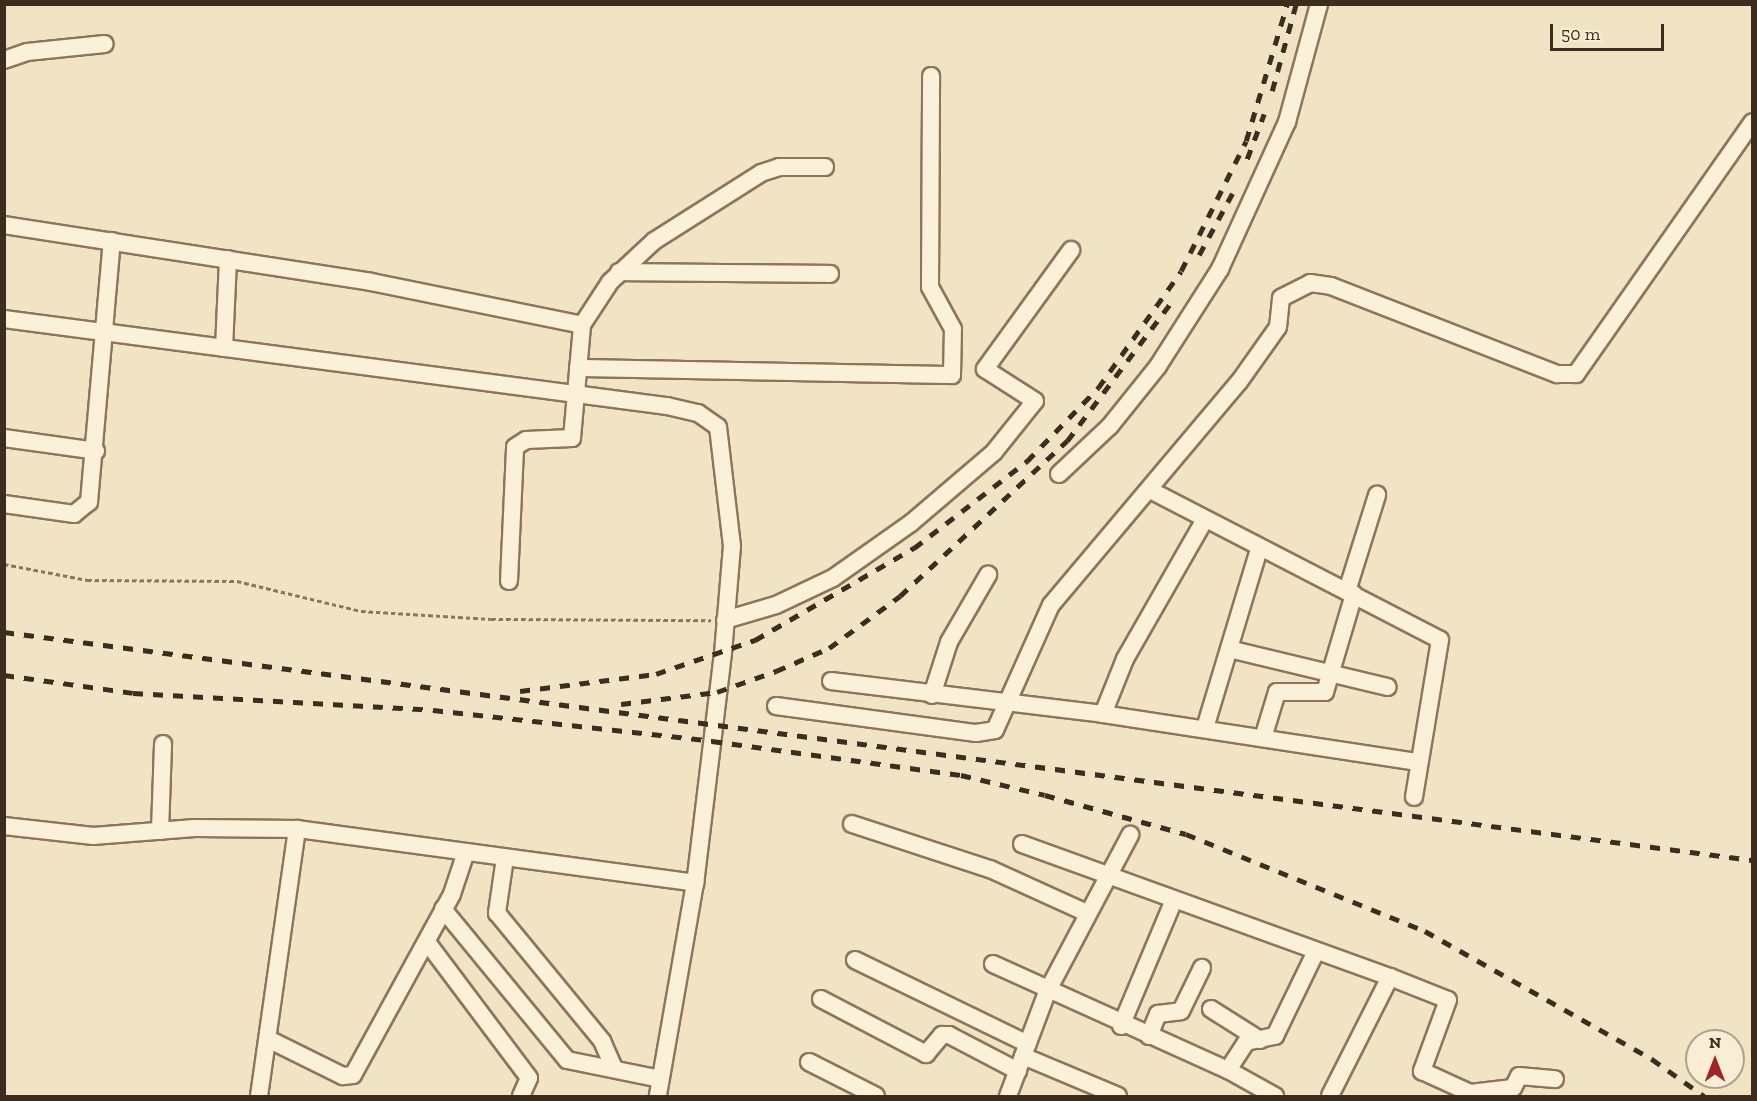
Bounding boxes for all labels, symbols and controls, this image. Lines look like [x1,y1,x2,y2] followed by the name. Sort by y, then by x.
[1553,12,1667,50] scale bar
[1561,23,1600,45] text: 50 m
[1685,1029,1745,1089] north arrow
[1709,1033,1721,1052] text: N

